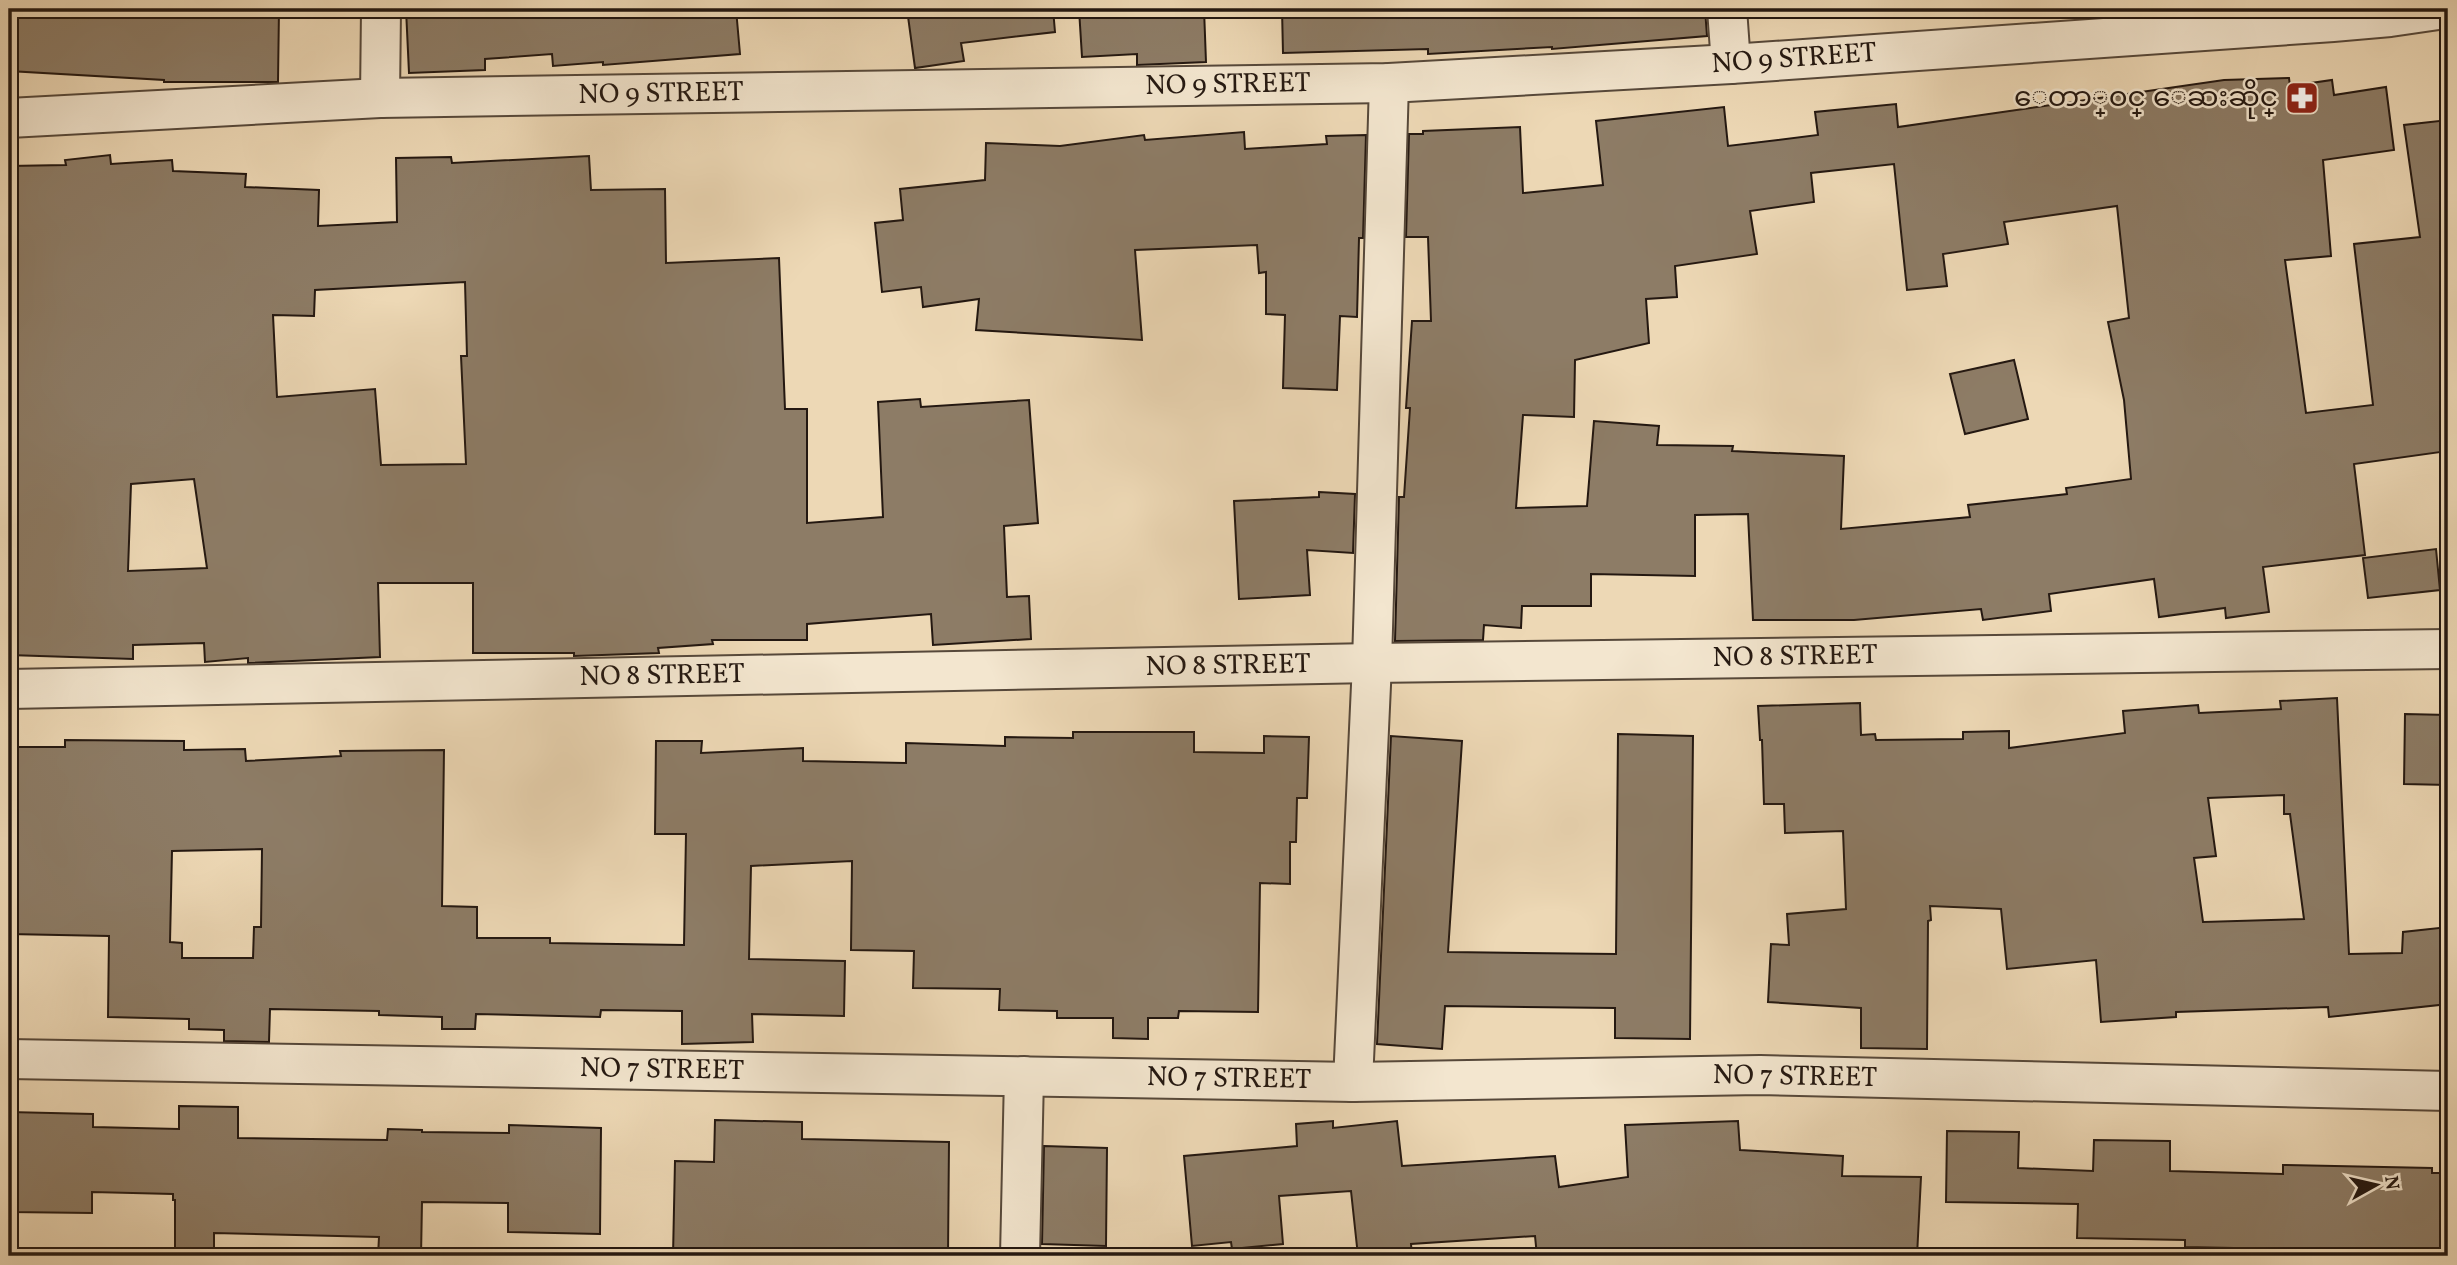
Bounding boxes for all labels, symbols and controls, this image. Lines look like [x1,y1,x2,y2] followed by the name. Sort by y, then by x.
[1710,34,1878,84] street label: NO 9 STREET
[1145,64,1311,106] street label: NO 9 STREET
[578,73,744,115] street label: NO 9 STREET
[2014,79,2278,119] place label: ေတာ္ဝင္ ေဆးဆိုင္
[2283,79,2321,117] pharmacy icon: ေတာ္ဝင္ ေဆးဆိုင္
[1712,636,1878,678] street label: NO 8 STREET
[1145,645,1311,687] street label: NO 8 STREET
[579,655,745,697] street label: NO 8 STREET
[579,1049,745,1091] street label: NO 7 STREET
[1712,1056,1878,1098] street label: NO 7 STREET
[1146,1058,1312,1100] street label: NO 7 STREET
[2342,1150,2412,1220] north arrow
[2377,1174,2405,1192] text: N

